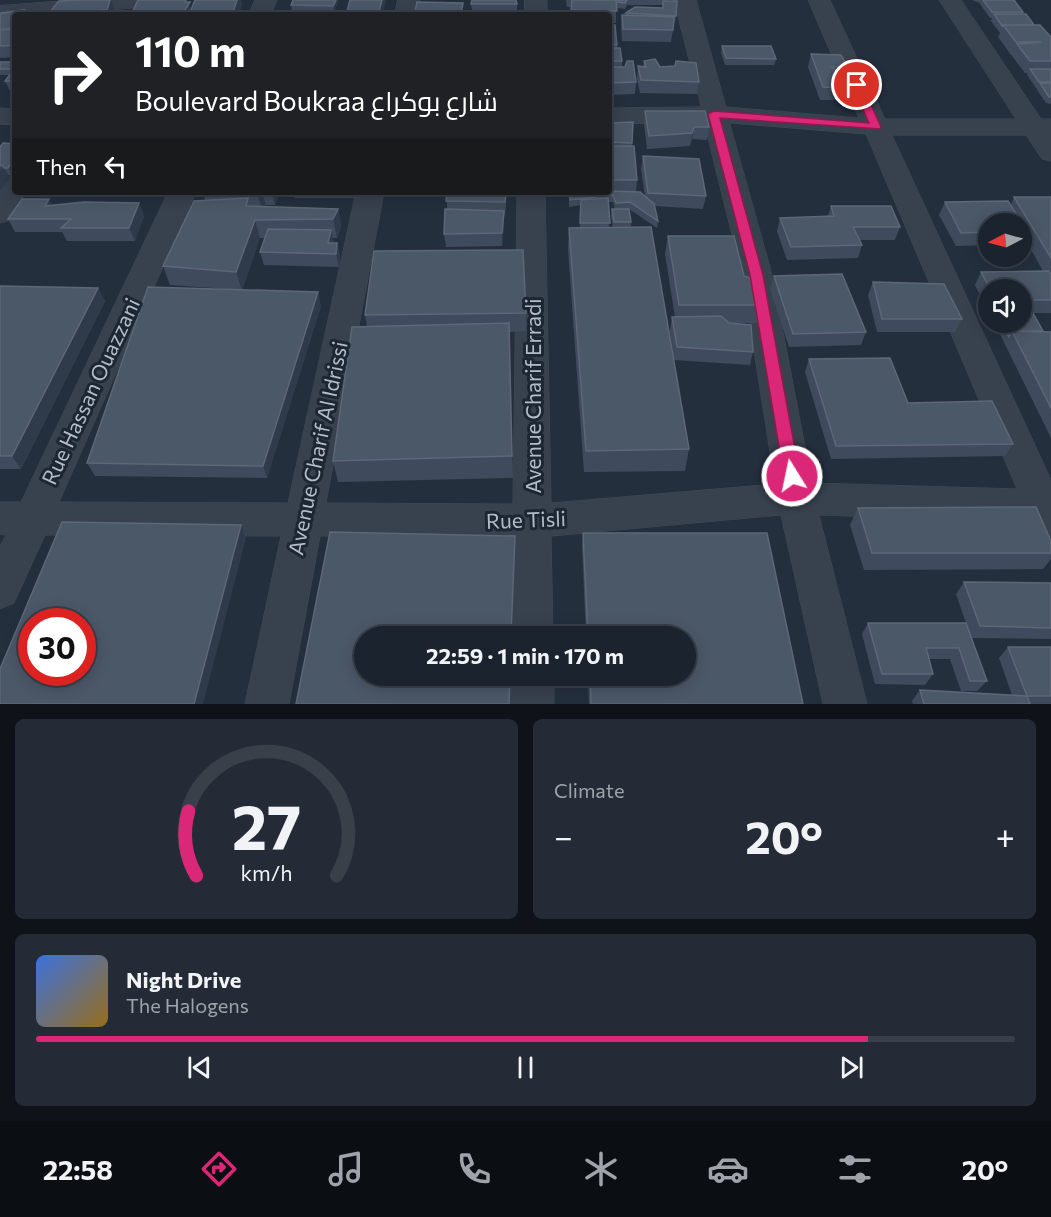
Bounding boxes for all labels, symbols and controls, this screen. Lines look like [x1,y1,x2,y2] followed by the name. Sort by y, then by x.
[135,24,246,76] text: 110 m
[36,36,114,114] icon: right
[831,59,882,110] pin
[840,68,873,101] icon: arrive
[135,84,498,117] text: Boulevard Boukraa شارع بوكراع
[99,150,132,183] icon: left
[36,153,87,180] text: Then
[978,213,1032,267] north arrow
[978,213,1032,333] map controls
[978,279,1032,333] button: sound
[36,294,144,488] street label: Rue Hassan Ouazzani
[520,298,545,494] street label: Avenue Charif Erradi
[282,339,352,557] street label: Avenue Charif Al Idrissi
[760,444,824,508] position arrow
[486,505,566,533] street label: Rue Tisli
[18,608,96,686] speed limit sign: 30
[426,642,624,669] text: 22:59 · 1 min · 170 m
[554,778,624,802] text: Climate
[232,787,301,863] text: 27
[745,808,823,863] text: 20°
[554,815,573,856] text: −
[996,815,1015,856] text: +
[240,859,293,885] text: km/h
[126,966,241,993] text: Night Drive
[126,993,249,1017] text: The Halogens
[183,1051,216,1084] icon: previous
[509,1051,542,1084] icon: pause
[835,1051,868,1084] icon: next
[198,1148,240,1190] icon: directions
[325,1148,367,1190] icon: music
[453,1148,495,1190] icon: phone
[580,1148,622,1190] icon: climate
[707,1148,749,1190] icon: car
[834,1148,876,1190] icon: filters
[43,1153,113,1186] text: 22:58
[962,1153,1008,1186] text: 20°

